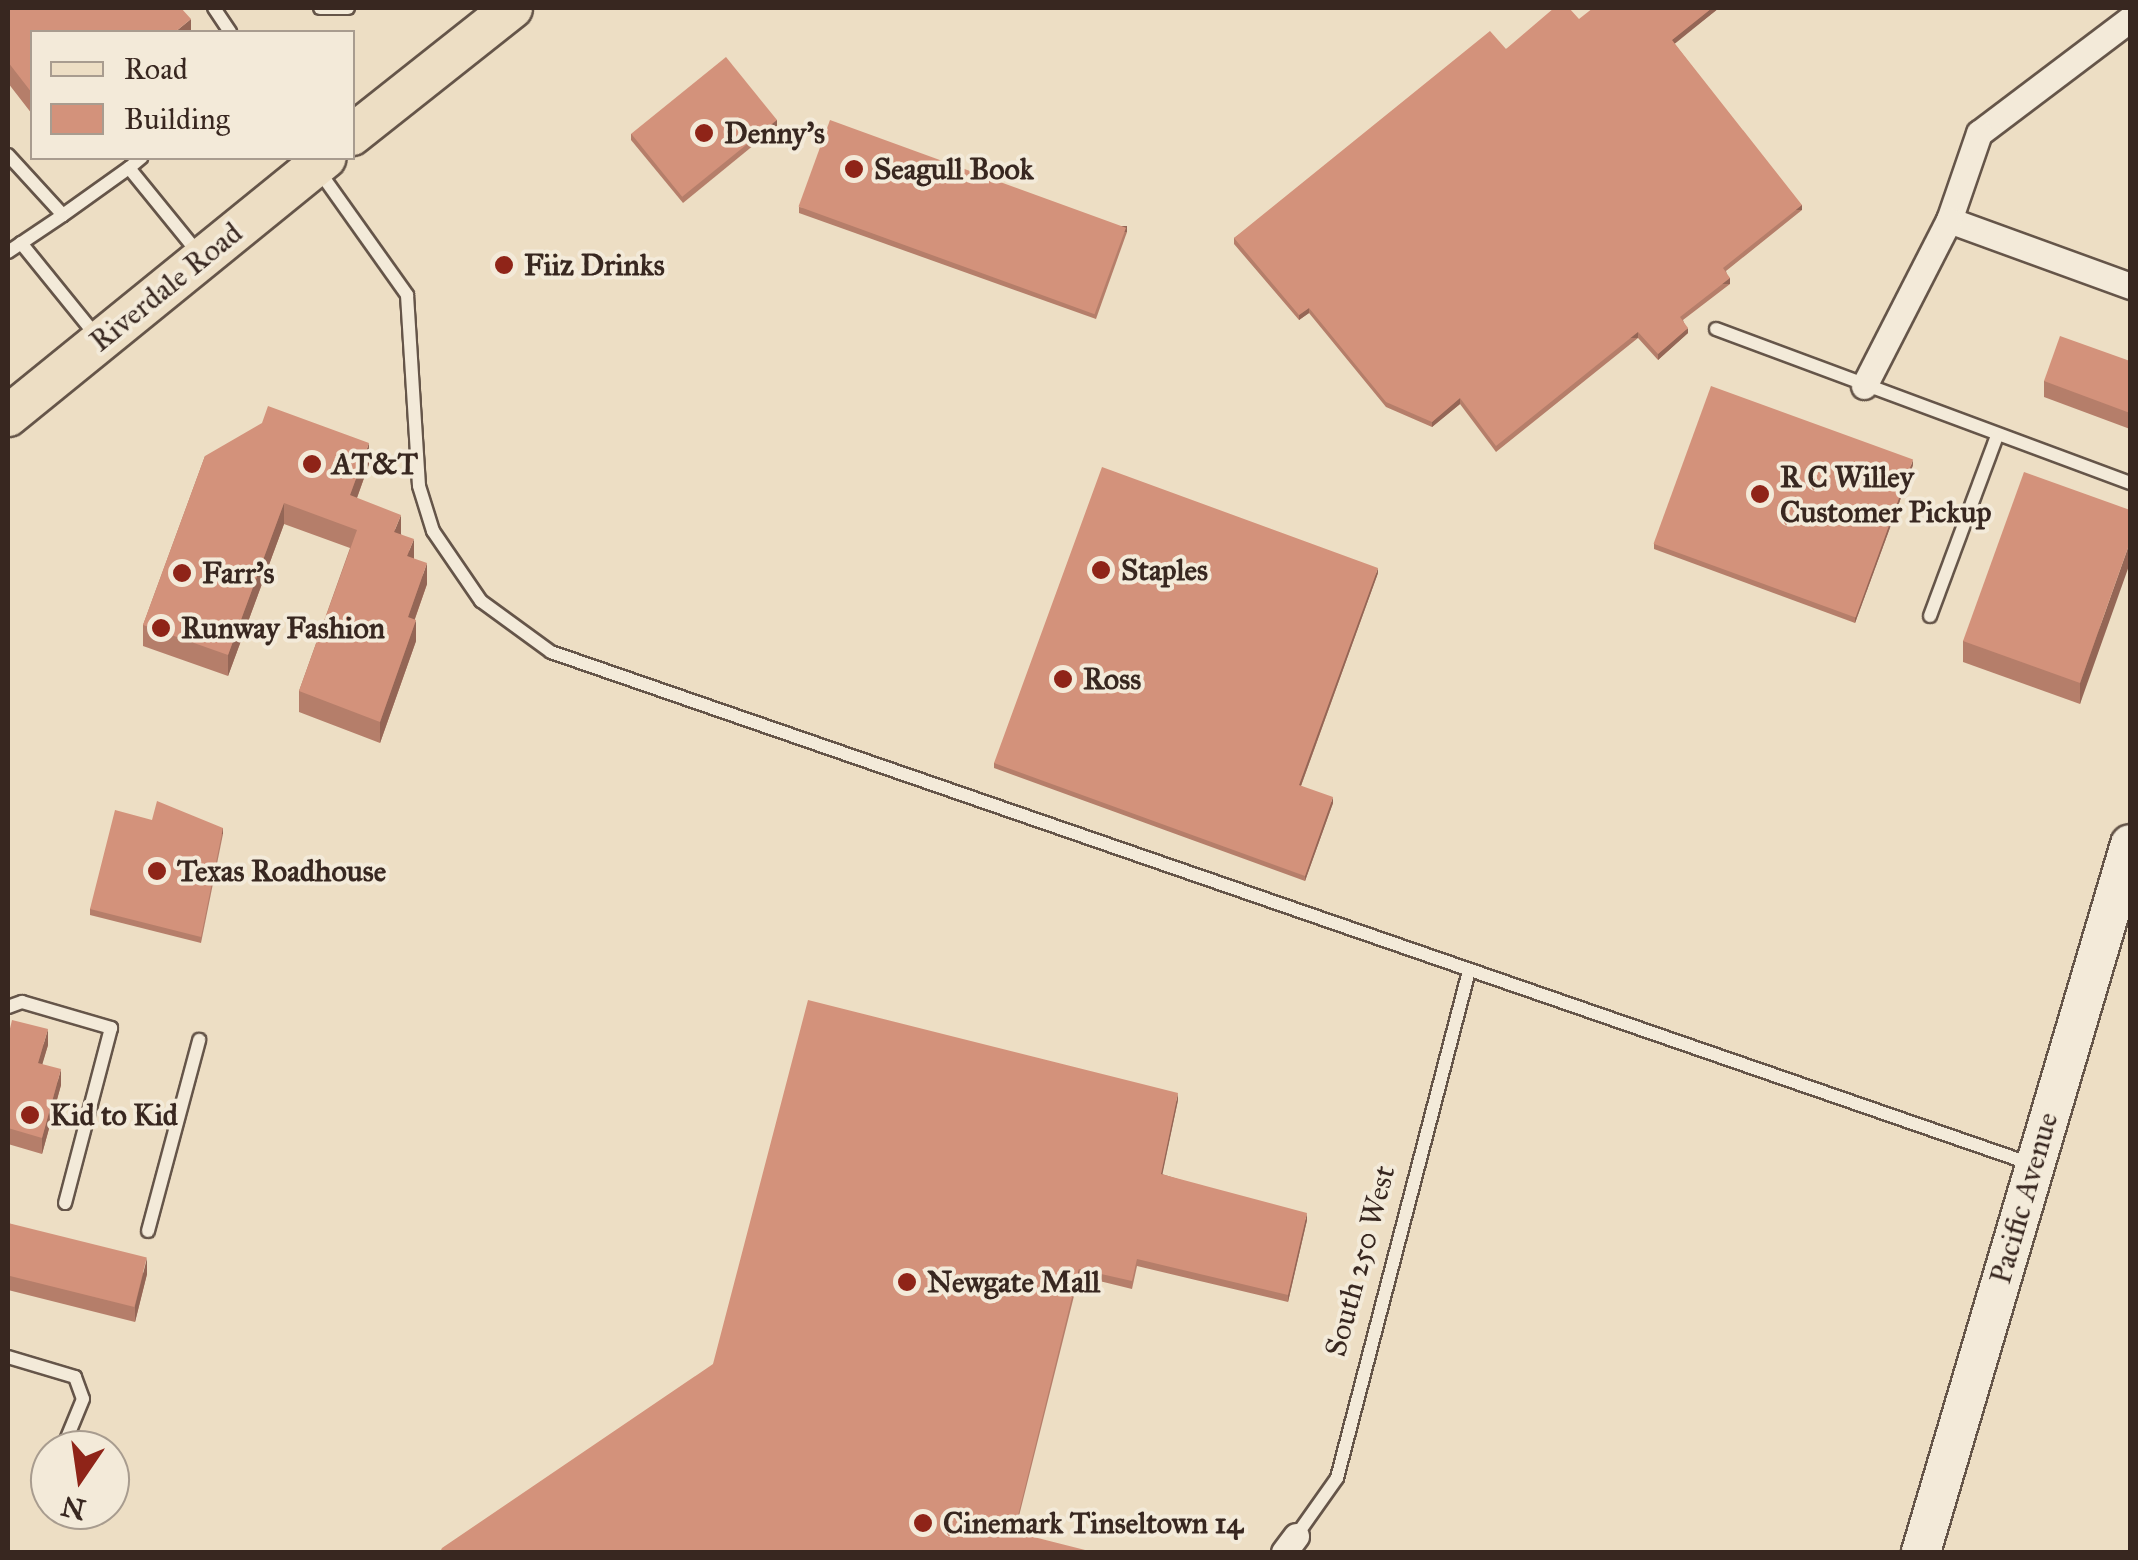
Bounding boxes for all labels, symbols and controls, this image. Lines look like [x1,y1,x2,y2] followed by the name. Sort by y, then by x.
[30,30,355,160] legend
[124,51,188,87] text: Road
[124,101,230,137] text: Building
[724,115,825,151] place label: Denny's
[693,122,715,144] marker: Denny's
[874,151,1034,187] place label: Seagull Book
[843,158,865,180] marker: Seagull Book
[83,215,249,359] street label: Riverdale Road
[524,247,665,283] place label: Fiiz Drinks
[493,254,515,276] marker: Fiiz Drinks
[332,446,418,482] place label: AT&T
[301,453,323,475] marker: AT&T
[1780,459,1991,530] place label: R C Willey Customer Pickup
[1749,483,1771,505] marker: R C Willey Customer Pickup
[1121,552,1208,588] place label: Staples
[202,555,274,591] place label: Farr's
[1090,559,1112,581] marker: Staples
[171,562,193,584] marker: Farr's
[181,610,385,646] place label: Runway Fashion
[150,617,172,639] marker: Runway Fashion
[1083,661,1141,697] place label: Ross
[1052,668,1074,690] marker: Ross
[177,853,386,889] place label: Texas Roadhouse
[146,860,168,882] marker: Texas Roadhouse
[50,1097,178,1133] place label: Kid to Kid
[19,1104,41,1126] marker: Kid to Kid
[1982,1108,2066,1288] street label: Pacific Avenue
[1317,1162,1403,1360] street label: South 250 West
[927,1264,1100,1300] place label: Newgate Mall
[896,1271,918,1293] marker: Newgate Mall
[30,1430,130,1530] north arrow
[58,1488,89,1527] text: N
[943,1505,1243,1541] place label: Cinemark Tinseltown 14
[912,1512,934,1534] marker: Cinemark Tinseltown 14

